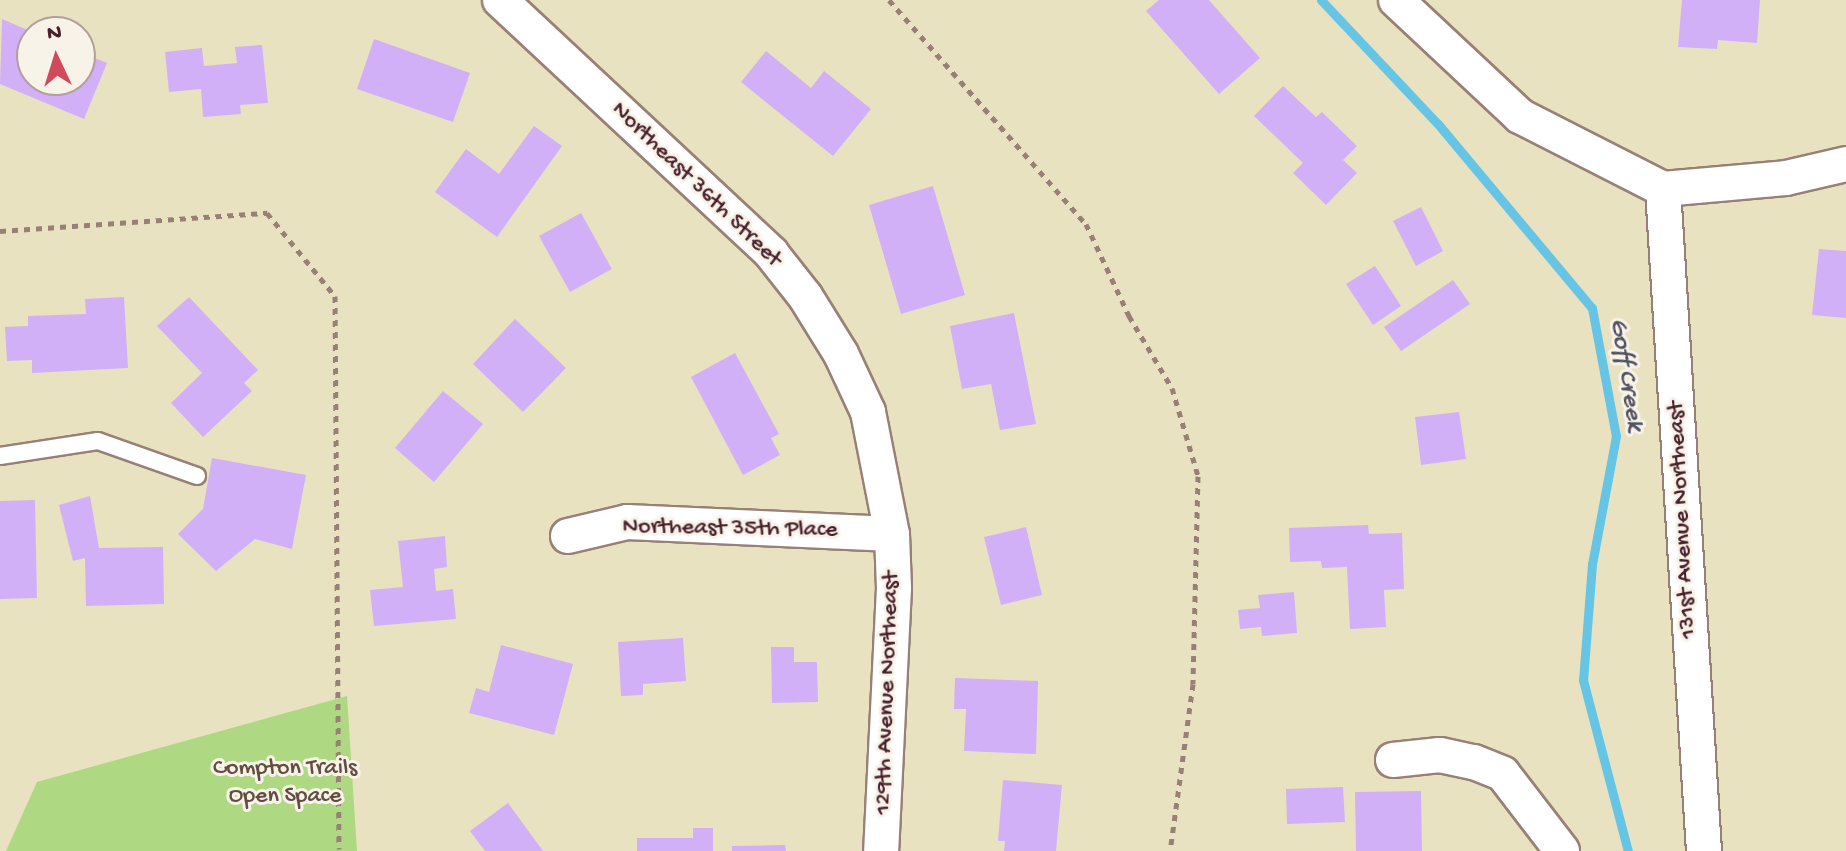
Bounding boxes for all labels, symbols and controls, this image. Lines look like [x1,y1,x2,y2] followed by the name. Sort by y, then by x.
[16,16,96,96] north arrow
[46,21,63,48] text: N
[605,96,787,274] street label: Northeast 36th Street
[1601,316,1649,434] water label: Goff Creek
[1662,401,1704,639] street label: 131st Avenue Northeast
[622,513,838,545] street label: Northeast 35th Place
[869,571,907,815] street label: 129th Avenue Northeast
[213,755,357,811] park label: Compton Trails Open Space

